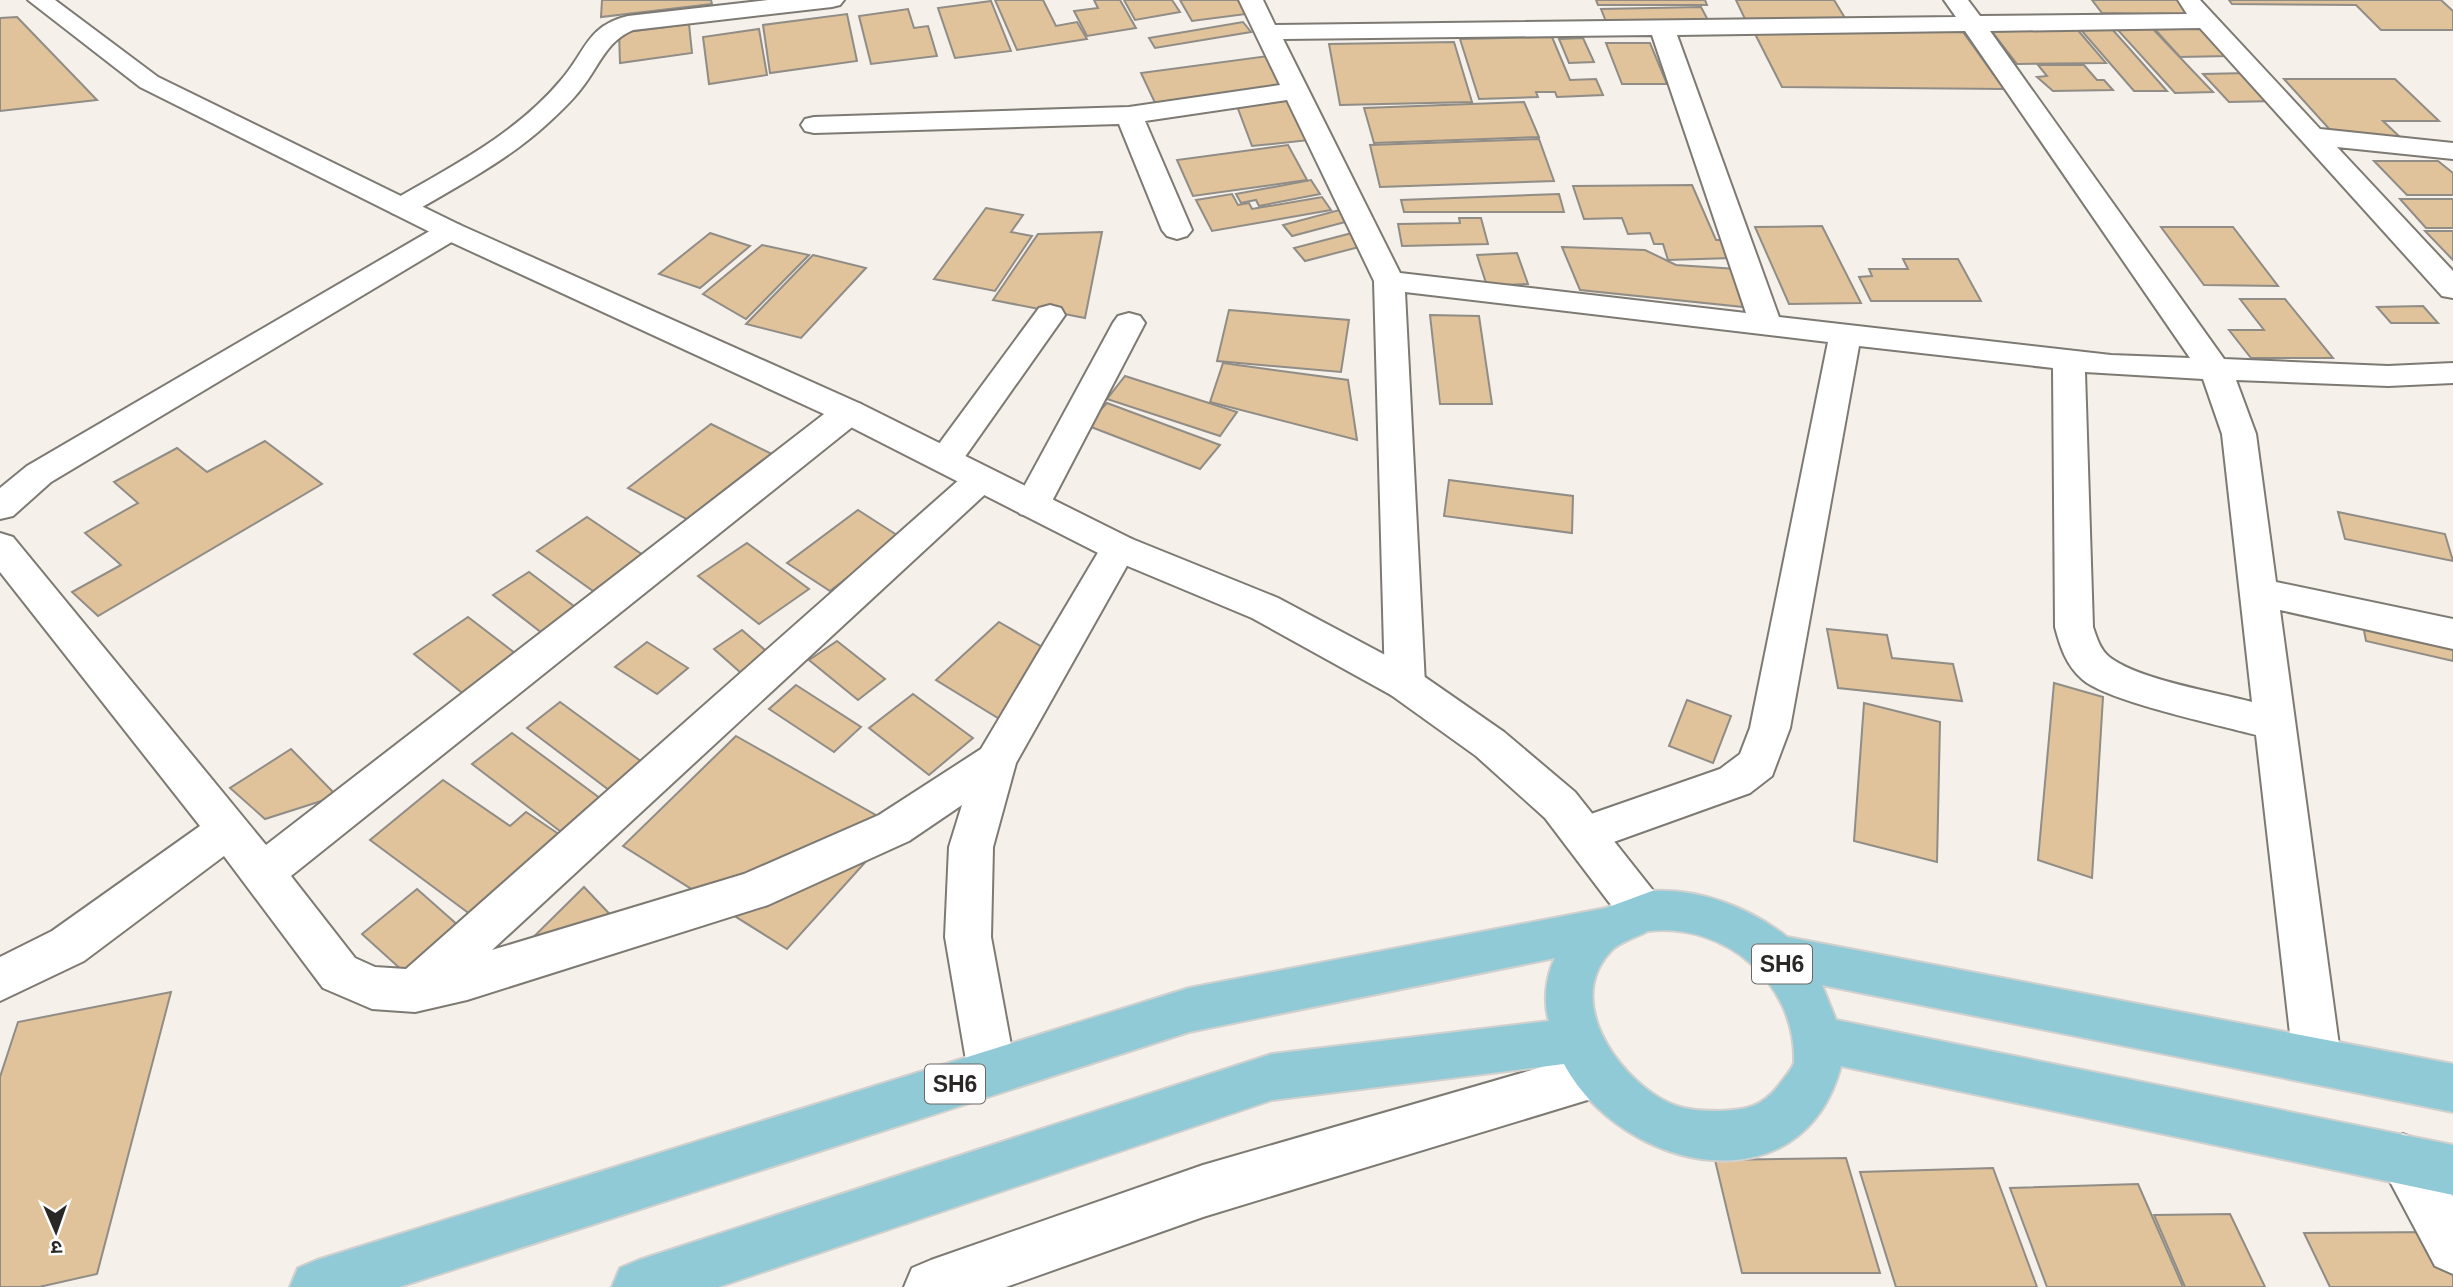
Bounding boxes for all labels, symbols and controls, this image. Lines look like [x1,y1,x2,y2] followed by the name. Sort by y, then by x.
[1752,945,1812,984] road number: SH6
[925,1064,985,1104] road number: SH6
[21,1196,91,1266] north arrow
[50,1237,63,1258] text: उ

